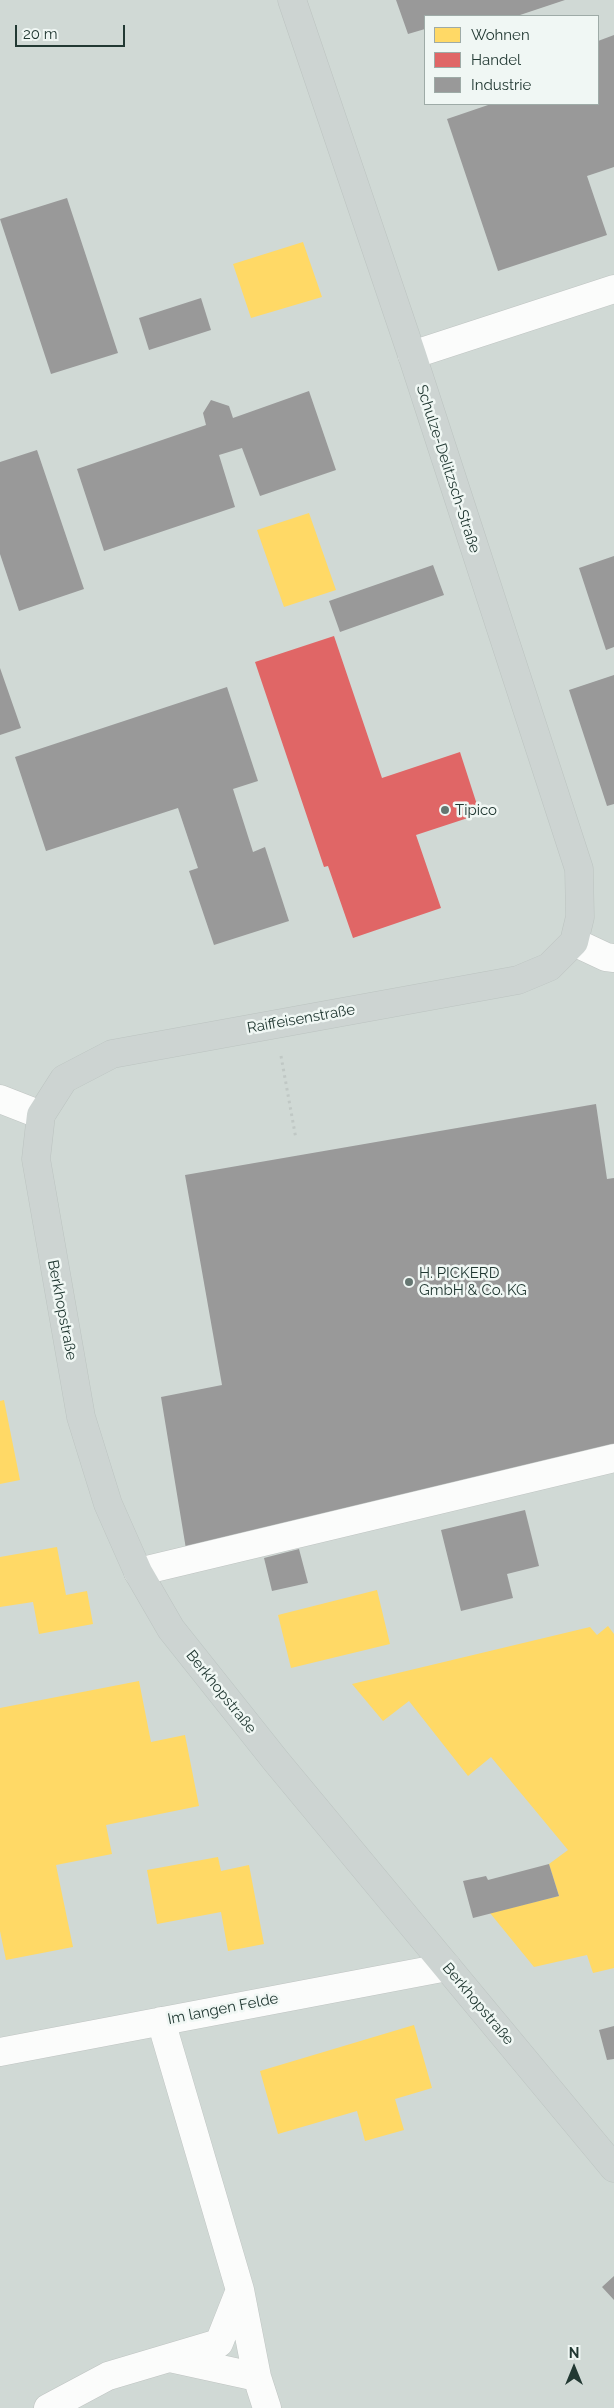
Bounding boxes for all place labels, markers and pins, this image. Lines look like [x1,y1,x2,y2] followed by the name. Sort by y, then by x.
[455,801,497,819] place label: Tipico
[439,804,451,816] marker: Tipico
[419,1264,527,1299] place label: H. PICKERD GmbH & Co. KG
[403,1276,415,1288] marker: H. PICKERD GmbH & Co. KG

